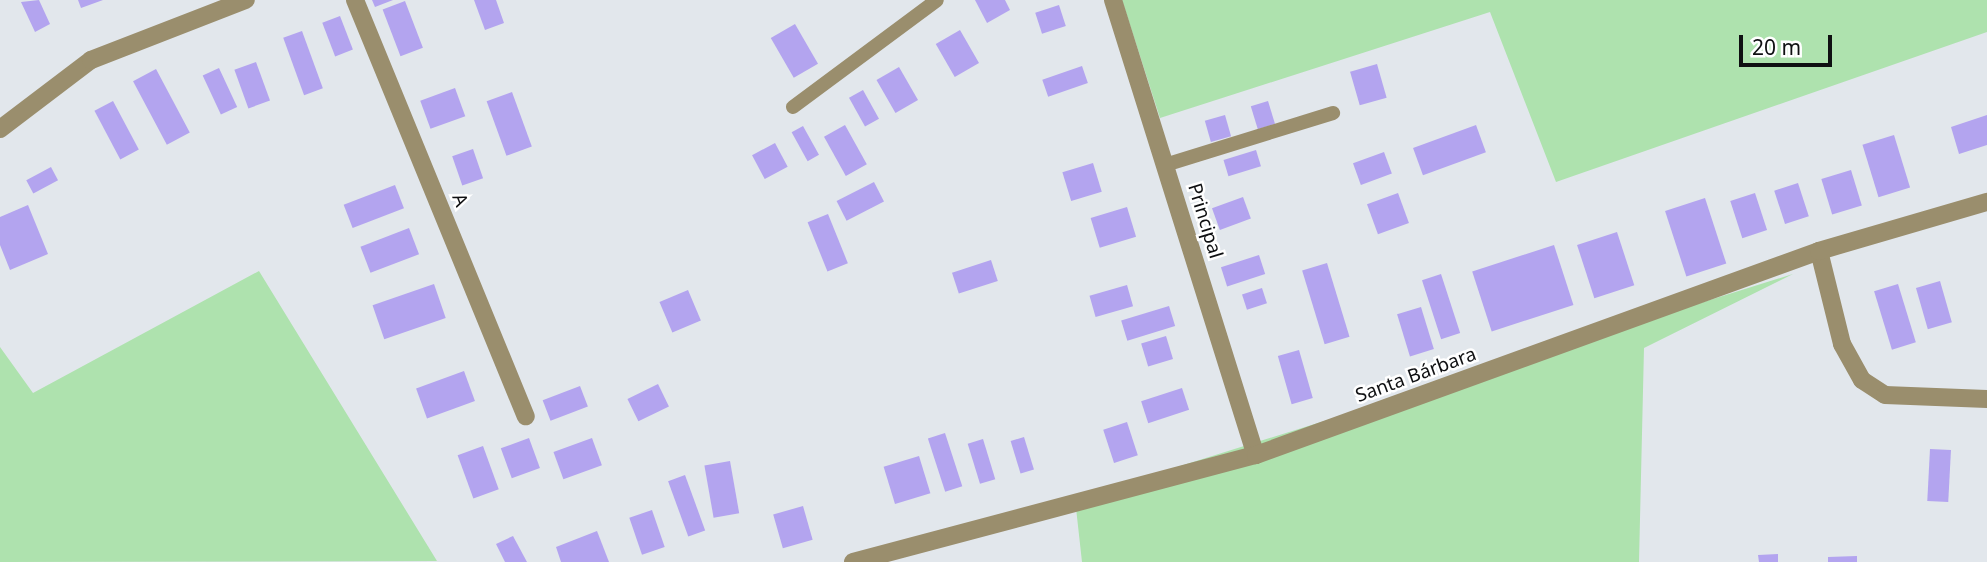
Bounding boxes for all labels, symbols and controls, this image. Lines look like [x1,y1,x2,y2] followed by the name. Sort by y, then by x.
[1742,21,1835,65] scale bar
[1752,33,1801,61] text: 20 m
[1183,181,1227,261] street label: Principal
[447,190,473,210] street label: A
[1353,343,1479,407] street label: Santa Bárbara

